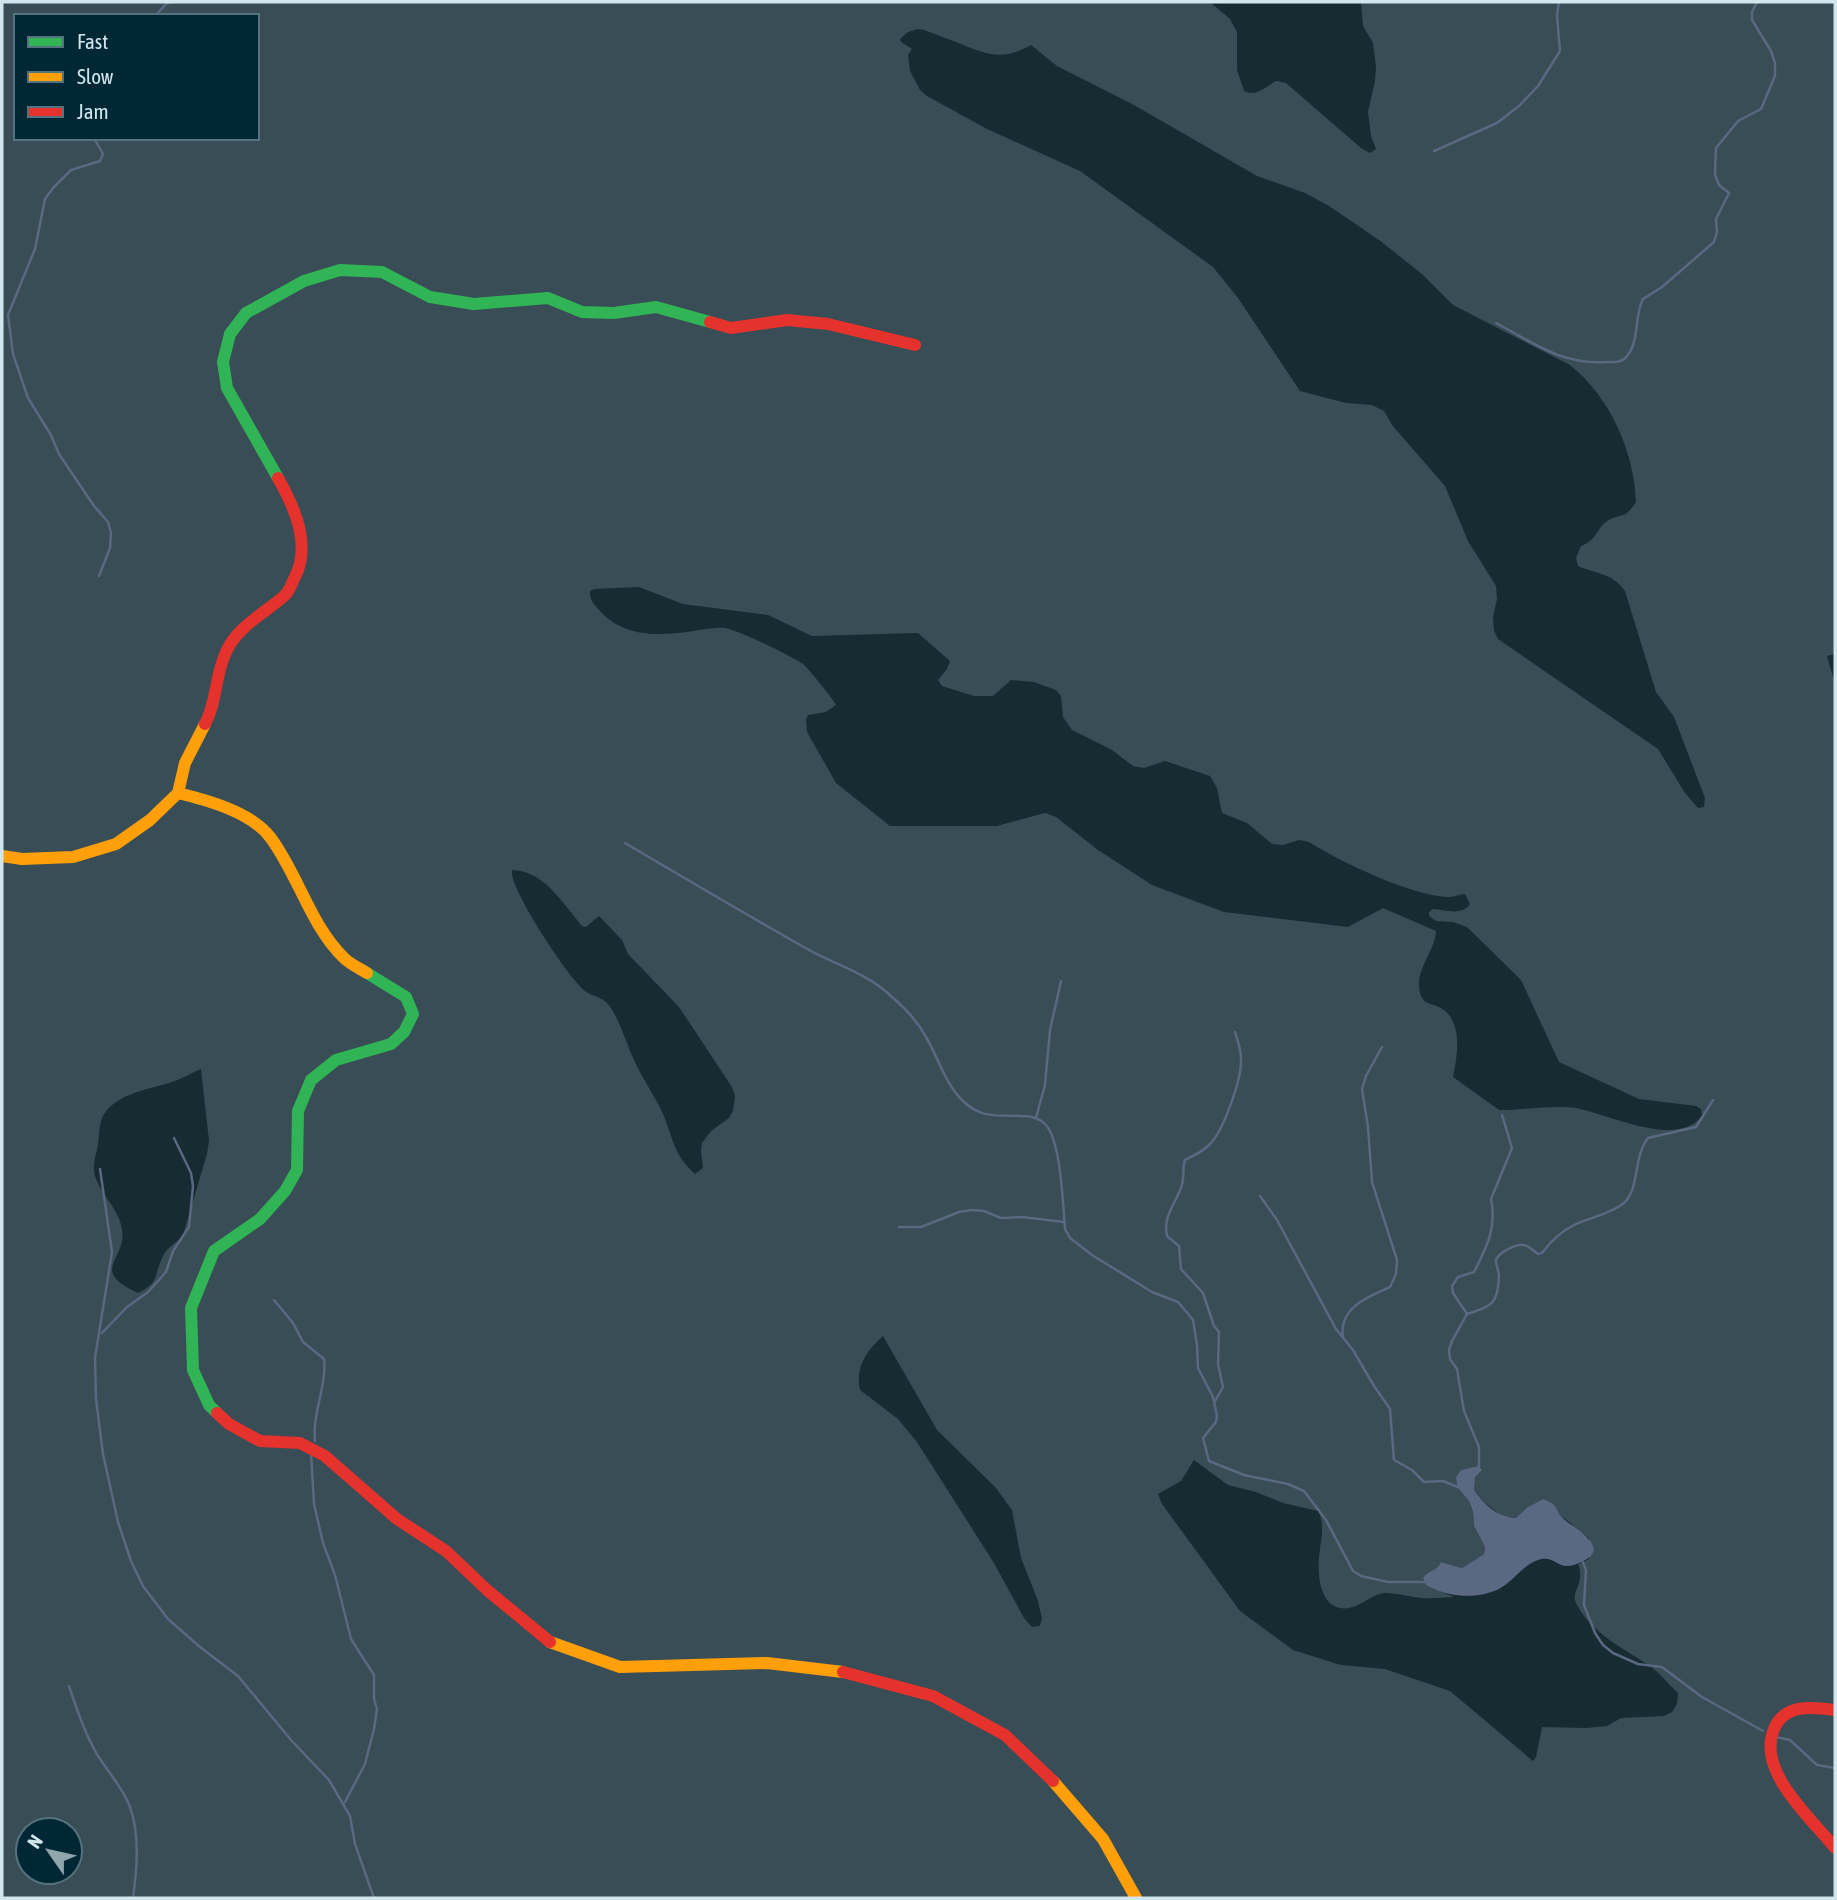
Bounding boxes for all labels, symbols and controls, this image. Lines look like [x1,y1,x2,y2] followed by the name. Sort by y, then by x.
[14,14,259,140] legend
[77,29,108,53] text: Fast
[77,64,114,88] text: Slow
[77,99,109,123] text: Jam
[14,1816,84,1886] north arrow
[23,1831,47,1852] text: N

